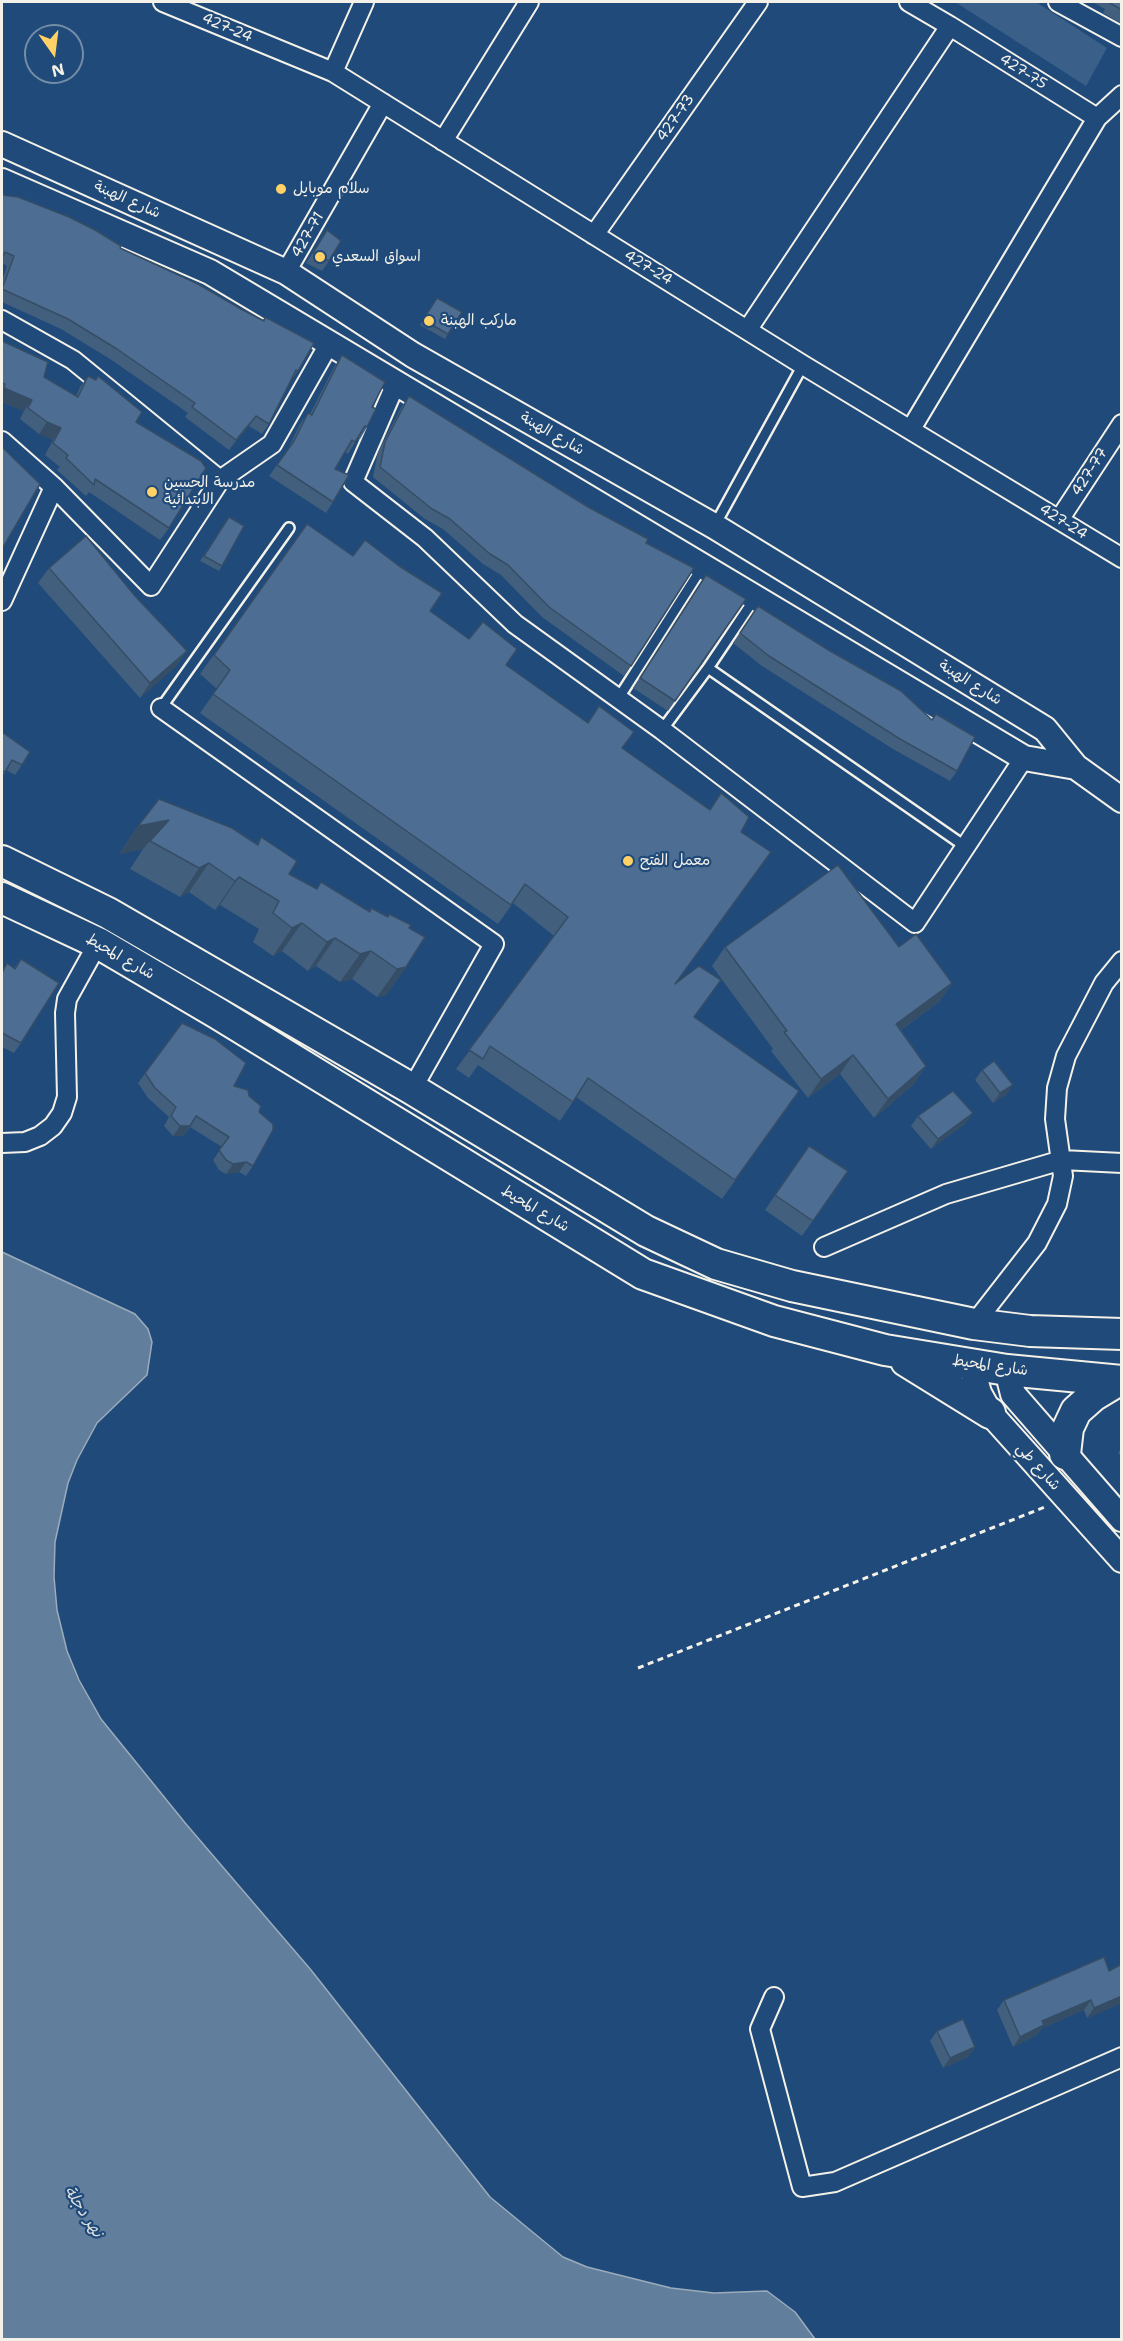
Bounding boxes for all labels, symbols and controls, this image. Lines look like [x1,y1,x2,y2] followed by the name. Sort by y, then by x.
[199,9,255,47] street label: 427-24
[24,24,84,84] north arrow
[996,50,1050,94] street label: 427-75
[49,58,67,82] text: N
[653,91,699,145] street label: 427-73
[91,177,163,223] street label: شارع الهبنة
[293,180,369,198] place label: سلام موبايل
[274,182,288,196] marker: سلام موبايل
[288,209,328,261] street label: 427-71
[621,247,675,289] street label: 427-24
[332,248,421,266] place label: اسواق السعدي
[313,250,327,264] marker: اسواق السعدي
[441,312,517,330] place label: ماركب الهبنة
[422,314,436,328] marker: ماركب الهبنة
[517,408,587,460] street label: شارع الهبنة
[1068,445,1112,499] street label: 427-77
[164,474,255,509] place label: مدرسة الحسين الابتدائية
[145,485,159,499] marker: مدرسة الحسين الابتدائية
[1036,500,1090,544] street label: 427-24
[935,657,1005,709] street label: شارع الهبنة
[640,852,710,870] place label: معمل الفتح
[621,854,635,868] marker: معمل الفتح
[83,930,157,984] street label: شارع المحيط
[498,1182,572,1236] street label: شارع المحيط
[951,1352,1029,1380] street label: شارع المحيط
[1012,1440,1064,1494] street label: شارع طي
[59,2183,107,2241] water label: نهر دجلة

